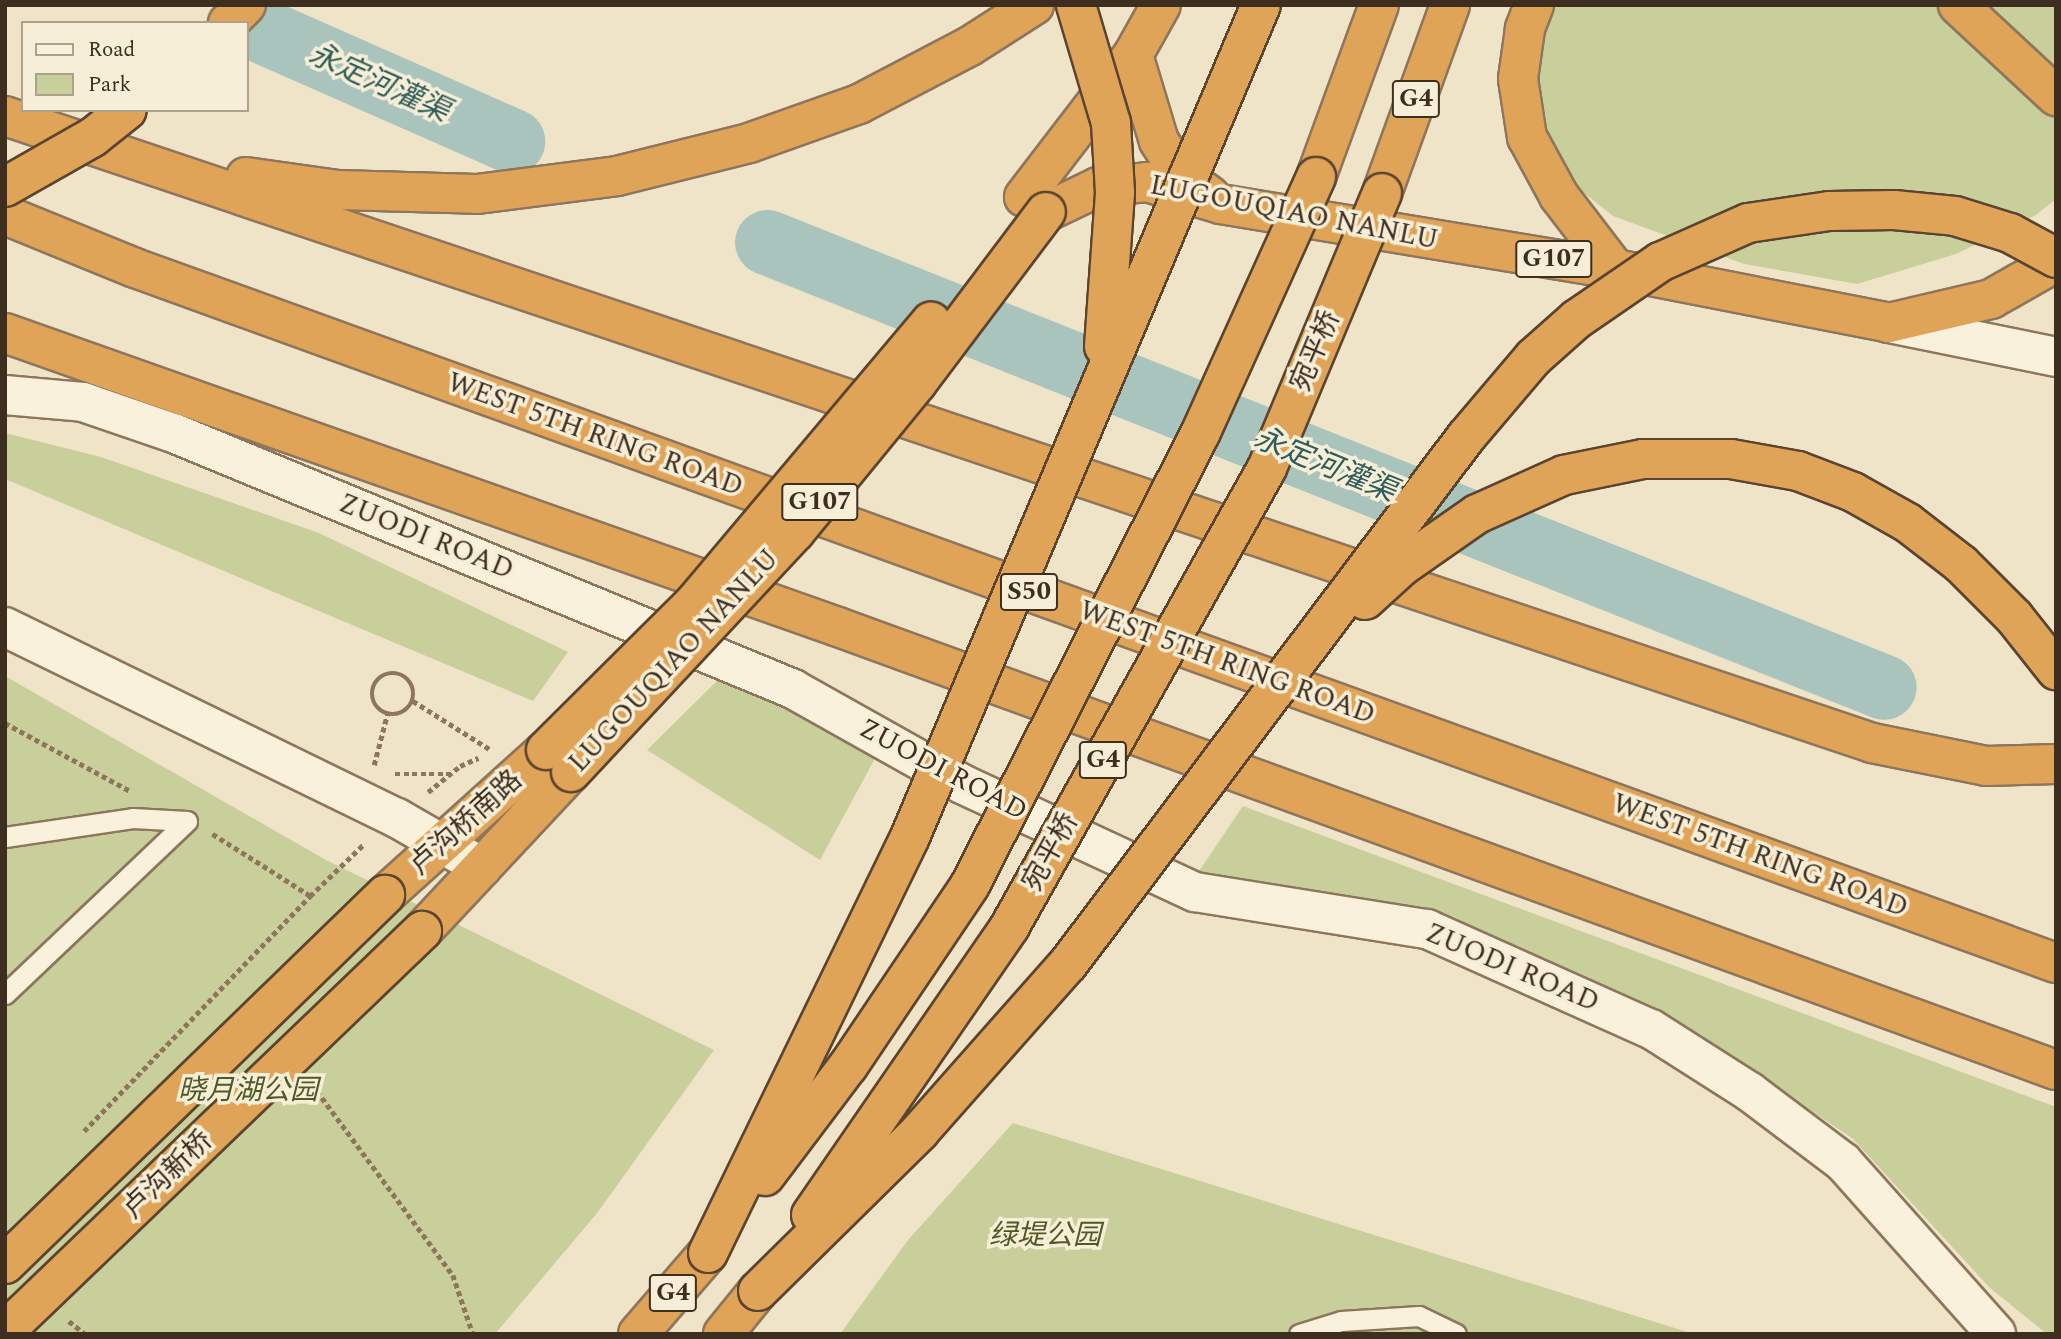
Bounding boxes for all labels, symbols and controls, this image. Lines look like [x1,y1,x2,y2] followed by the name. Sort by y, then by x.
[21,21,248,112] legend
[88,34,135,66] text: Road
[303,36,455,130] water label: 永定河灌渠
[88,69,131,101] text: Park
[1392,76,1440,122] road number: G4
[1147,169,1441,257] street label: LUGOUQIAO NANLU
[1514,236,1594,282] road number: G107
[1284,306,1348,396] street label: 宛平桥
[443,366,747,504] street label: WEST 5TH RING ROAD
[1249,420,1401,510] water label: 永定河灌渠
[780,480,860,524] road number: G107
[334,487,518,587] street label: ZUODI ROAD
[562,542,786,780] street label: LUGOUQIAO NANLU
[999,570,1059,614] road number: S50
[1075,594,1379,732] street label: WEST 5TH RING ROAD
[853,712,1033,828] street label: ZUODI ROAD
[1078,738,1128,782] road number: G4
[403,764,529,882] street label: 卢沟桥南路
[1608,787,1912,925] street label: WEST 5TH RING ROAD
[1016,807,1086,897] street label: 宛平桥
[1420,916,1604,1020] street label: ZUODI ROAD
[178,1074,318,1108] park label: 晓月湖公园
[116,1124,220,1226] street label: 卢沟新桥
[989,1219,1101,1253] park label: 绿堤公园
[648,1270,698,1316] road number: G4

